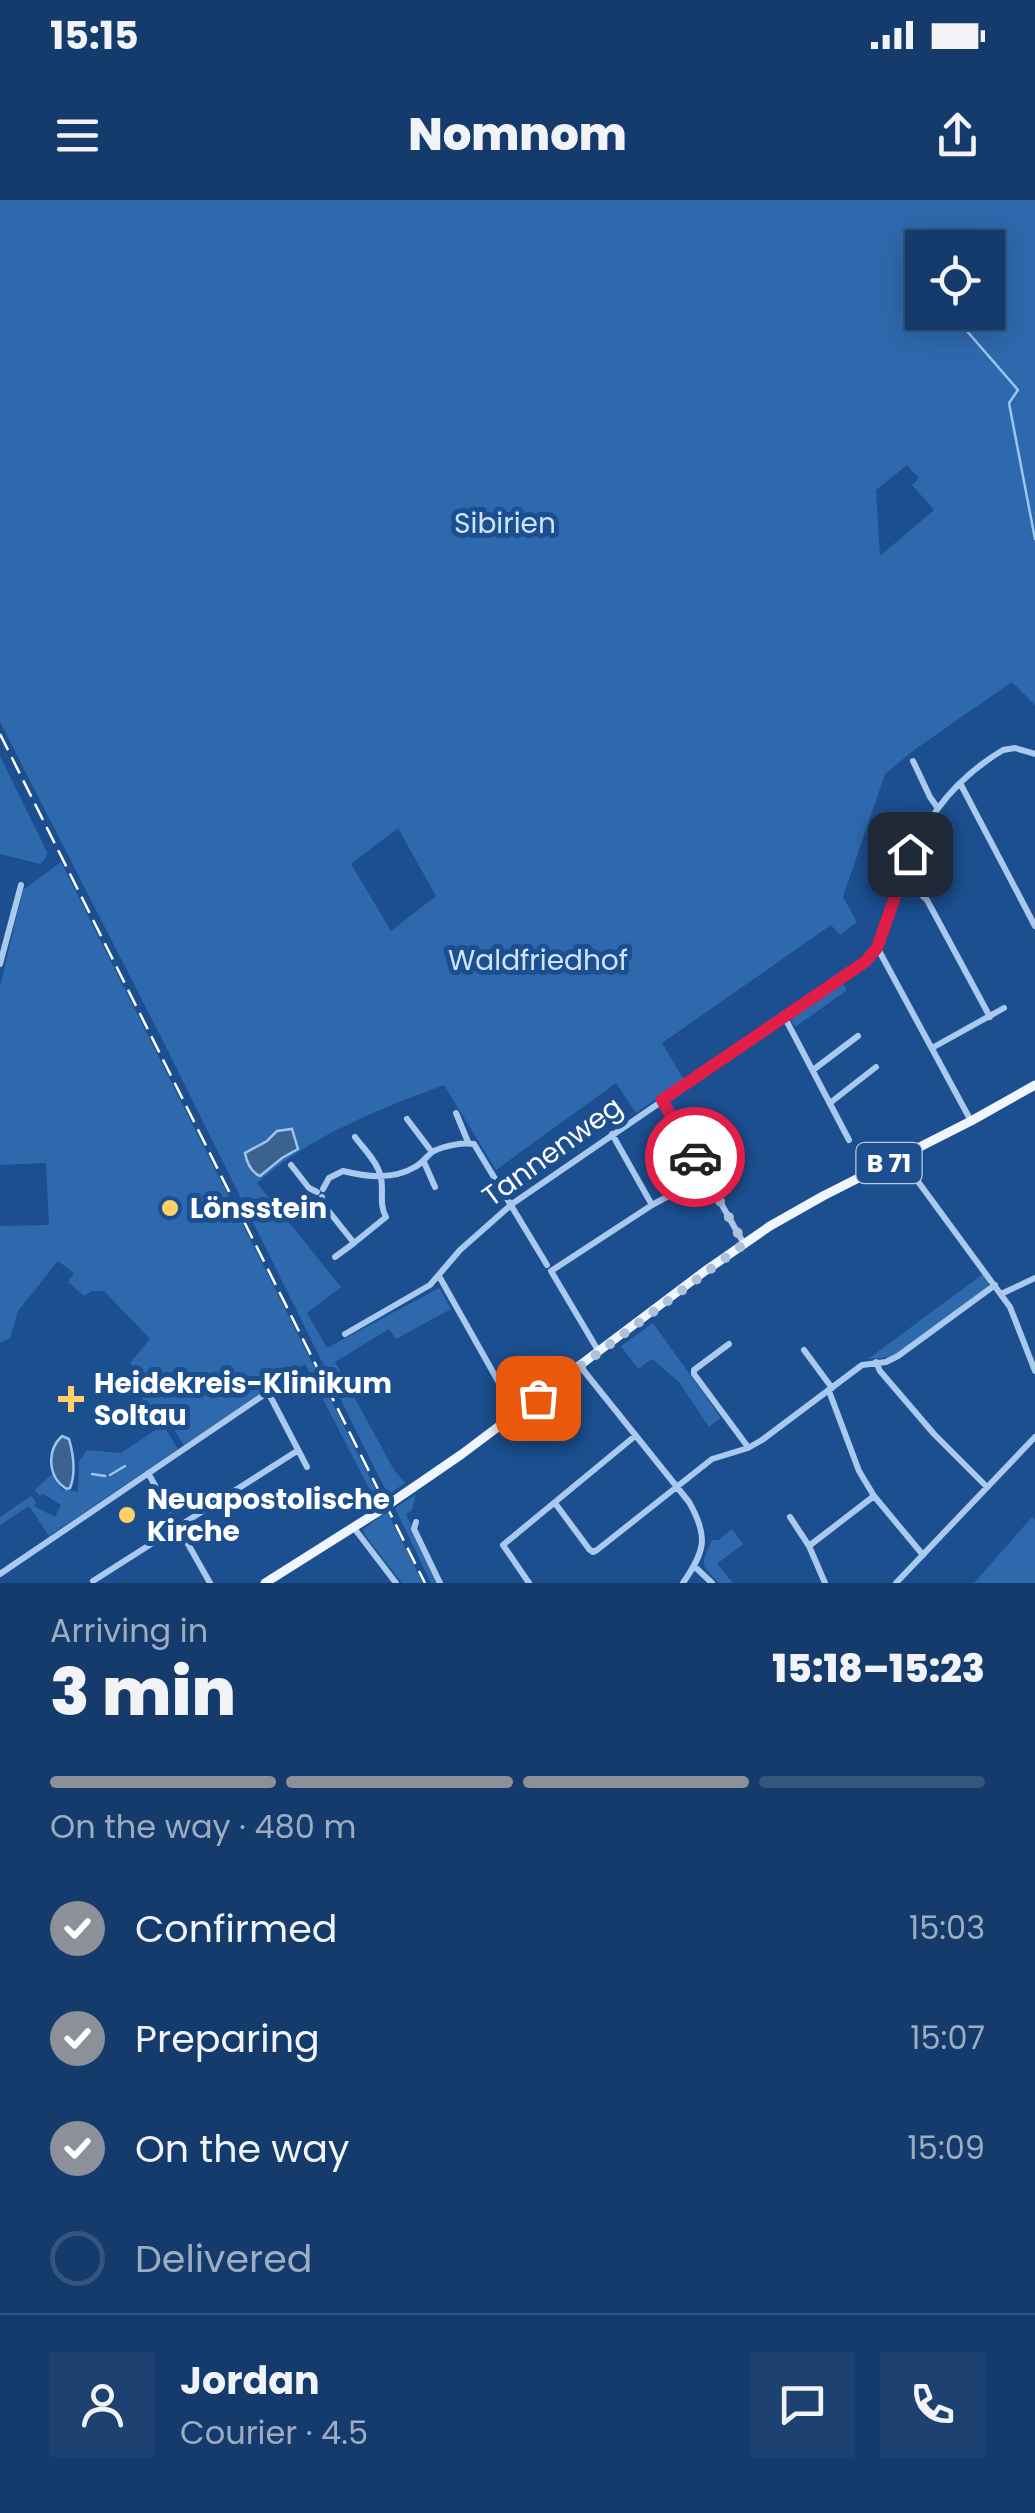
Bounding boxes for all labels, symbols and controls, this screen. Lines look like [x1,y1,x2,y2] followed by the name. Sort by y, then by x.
[50,9,139,62] text: 15:15
[408,103,627,166] text: Nomnom
[50,108,105,163] icon: menu
[930,108,985,163] icon: share
[905,230,1005,330] map controls
[905,230,1005,330] button: locate
[454,504,556,543] park label: Sibirien
[868,812,953,897] pin
[883,827,938,882] icon: home
[448,941,628,980] park label: Waldfriedhof
[474,1087,630,1216] street label: Tannenweg
[645,1107,745,1207] courier
[668,1130,723,1185] icon: car
[856,1143,922,1183] road number: B 71
[190,1189,327,1228] place label: Lönsstein
[159,1197,181,1219] marker: Lönsstein
[496,1356,581,1441] pin
[94,1364,392,1435] place label: Heidekreis-Klinikum Soltau
[511,1371,566,1426] icon: bag
[58,1386,84,1412] marker: Heidekreis-Klinikum Soltau
[147,1480,390,1551] place label: Neuapostolische Kirche
[116,1504,138,1526] marker: Neuapostolische Kirche
[50,1608,208,1653] text: Arriving in
[772,1642,985,1695] text: 15:18–15:23
[50,1647,236,1738] text: 3 min
[50,1804,356,1849] text: On the way · 480 m
[50,1901,105,1956] icon: check
[135,1902,337,1955] text: Confirmed
[909,1905,985,1950] text: 15:03
[50,2011,105,2066] icon: check
[135,2012,320,2065] text: Preparing
[910,2015,985,2060] text: 15:07
[50,2121,105,2176] icon: check
[135,2122,349,2175] text: On the way
[908,2125,985,2170] text: 15:09
[135,2232,312,2285] text: Delivered
[50,2352,155,2457] button: person
[750,2352,855,2457] button: chat
[880,2352,985,2457] button: phone
[180,2354,320,2407] text: Jordan
[180,2410,368,2455] text: Courier · 4.5

